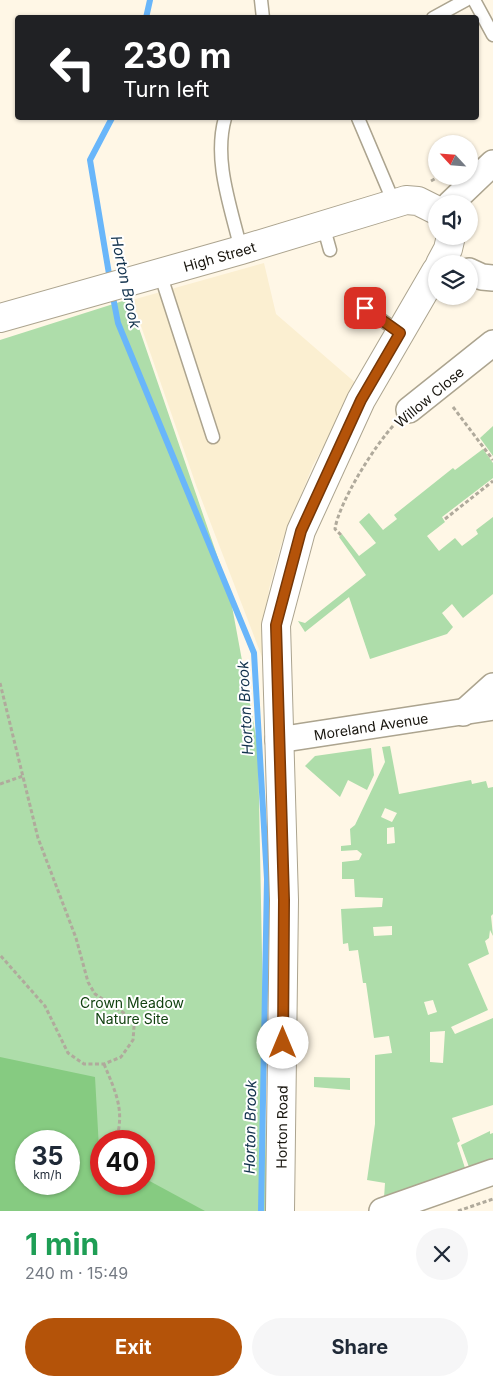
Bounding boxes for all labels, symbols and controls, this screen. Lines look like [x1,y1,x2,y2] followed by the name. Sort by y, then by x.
[123,34,231,76] text: 230 m
[40,35,105,100] icon: left
[123,76,209,102] text: Turn left
[428,135,478,185] north arrow
[428,135,478,305] map controls
[428,195,478,245] button: sound
[107,234,145,331] water label: Horton Brook
[181,237,258,274] street label: High Street
[428,255,478,305] button: layers
[344,287,386,329] pin
[351,294,379,322] icon: arrive
[391,363,467,431] street label: Willow Close
[233,660,257,756] water label: Horton Brook
[313,709,429,743] street label: Moreland Avenue
[80,994,184,1027] park label: Crown Meadow Nature Site
[256,1016,308,1068] position arrow
[240,1079,260,1174] water label: Horton Brook
[272,1085,290,1169] street label: Horton Road
[90,1130,155,1195] speed limit sign: 40
[31,1141,64,1171] text: 35
[33,1167,62,1182] text: km/h
[25,1226,99,1262] text: 1 min
[416,1228,468,1280] button: close
[25,1263,128,1283] text: 240 m · 15:49
[25,1318,242,1376] button: Exit
[252,1318,468,1376] button: Share

